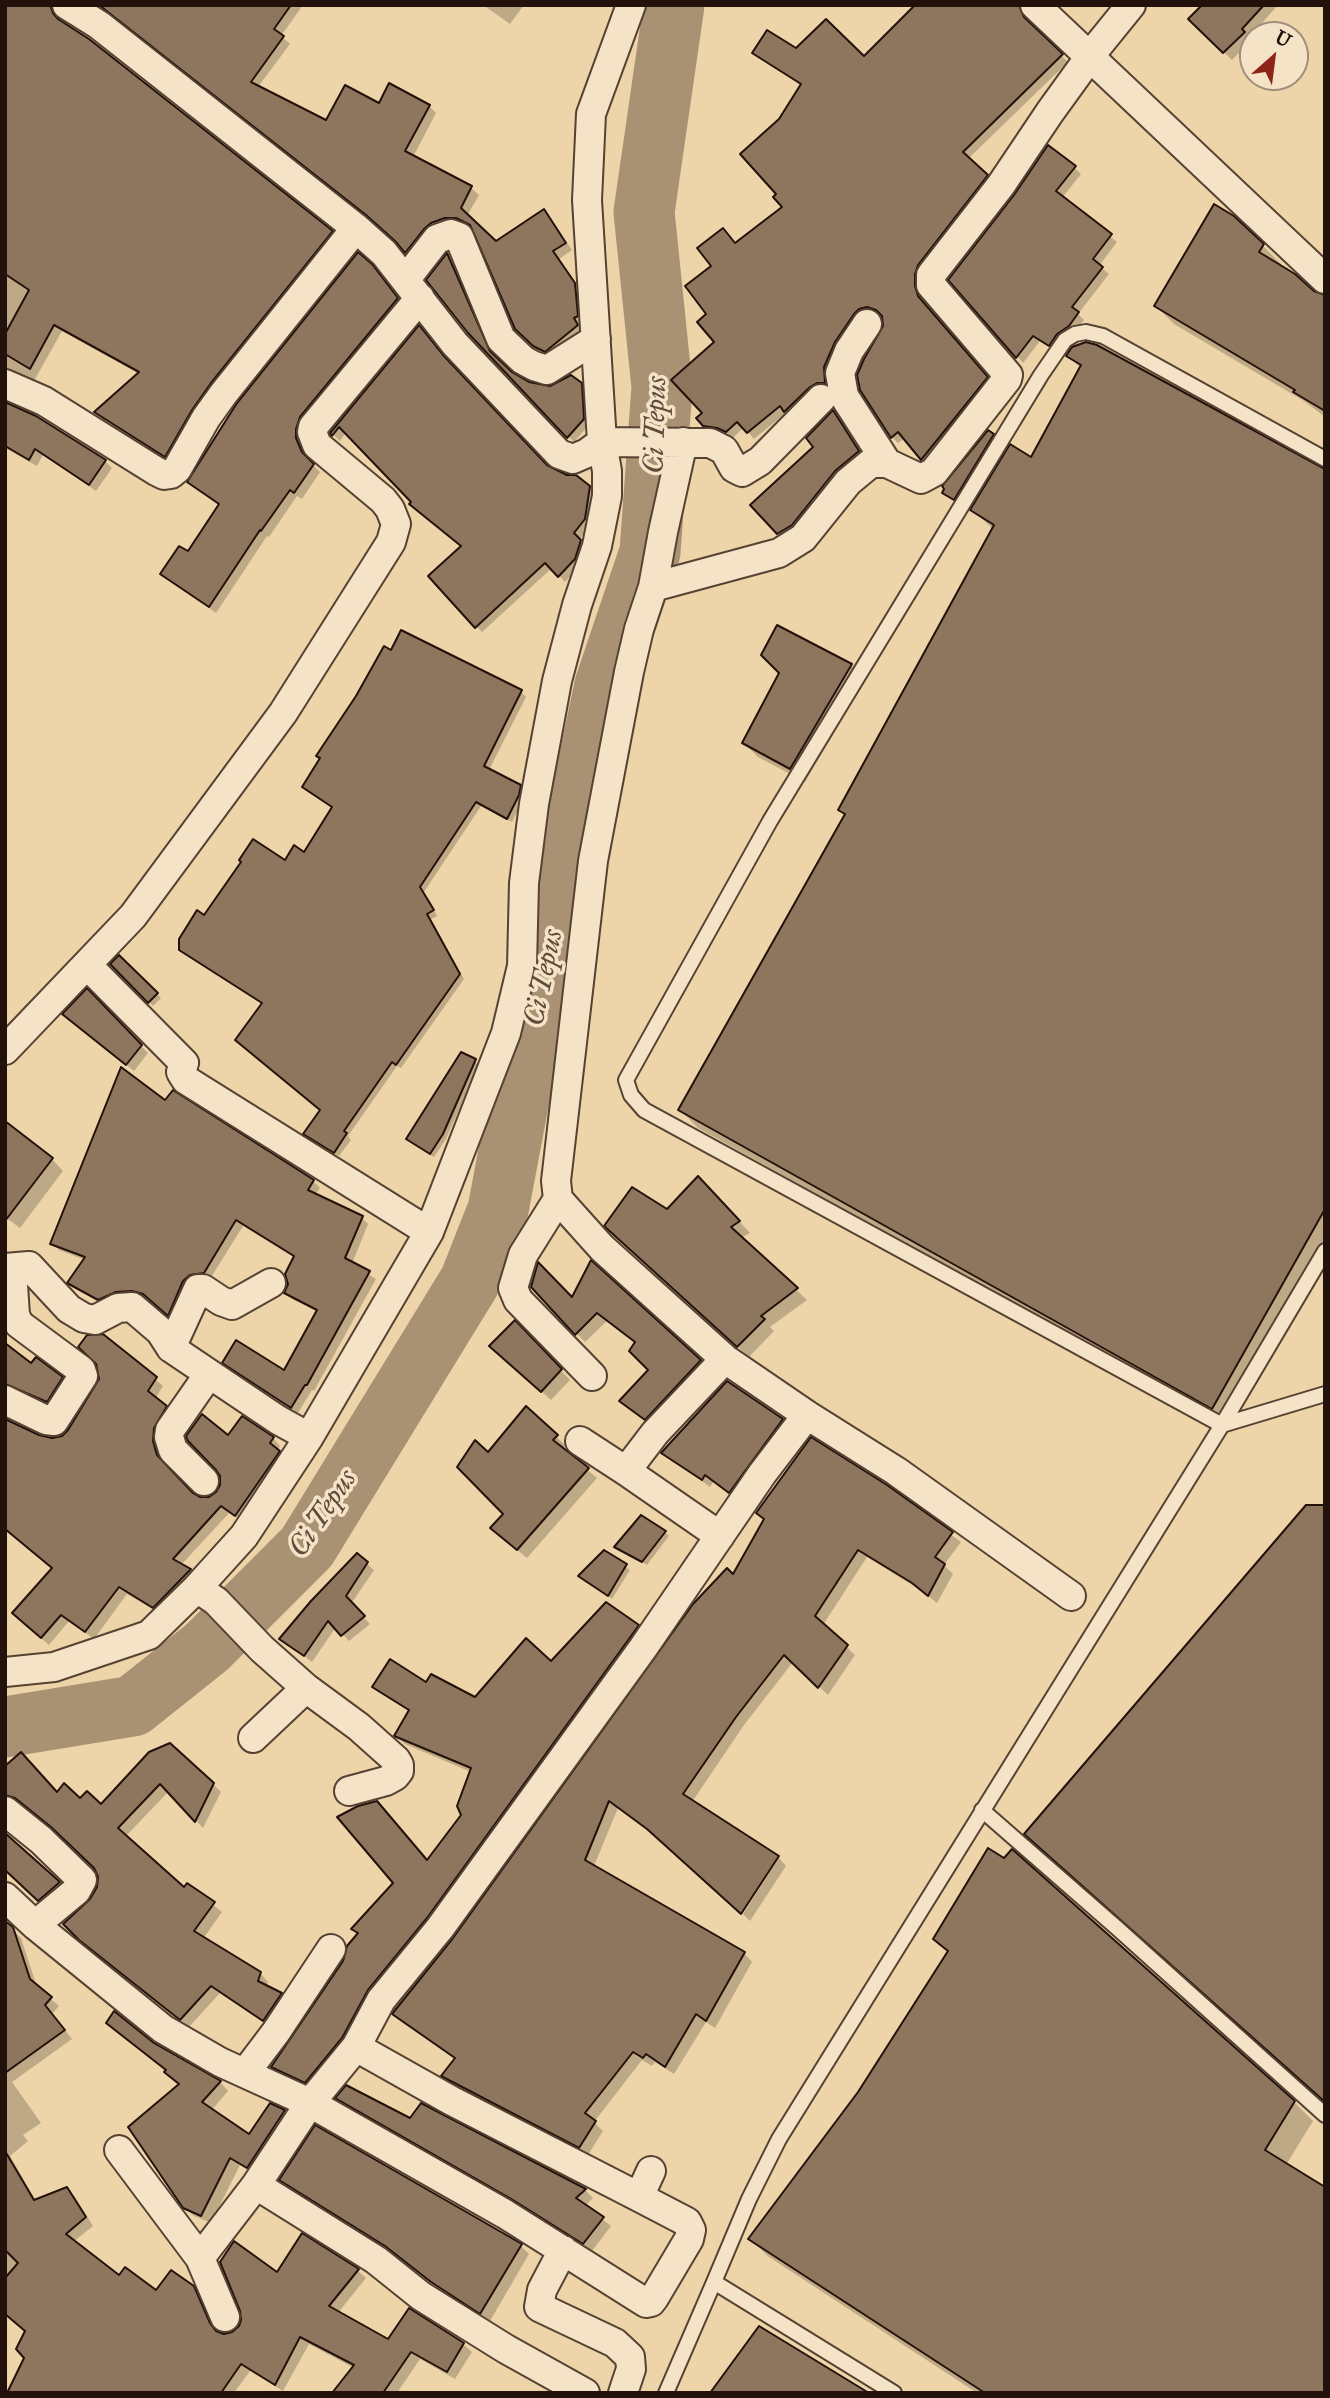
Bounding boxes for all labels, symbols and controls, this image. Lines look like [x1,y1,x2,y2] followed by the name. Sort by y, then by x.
[1239,21,1309,91] north arrow
[1271,25,1295,52] text: U
[639,376,675,474] water label: Ci Tepus
[518,927,572,1029] water label: Ci Tepus
[283,1464,365,1564] water label: Ci Tepus

